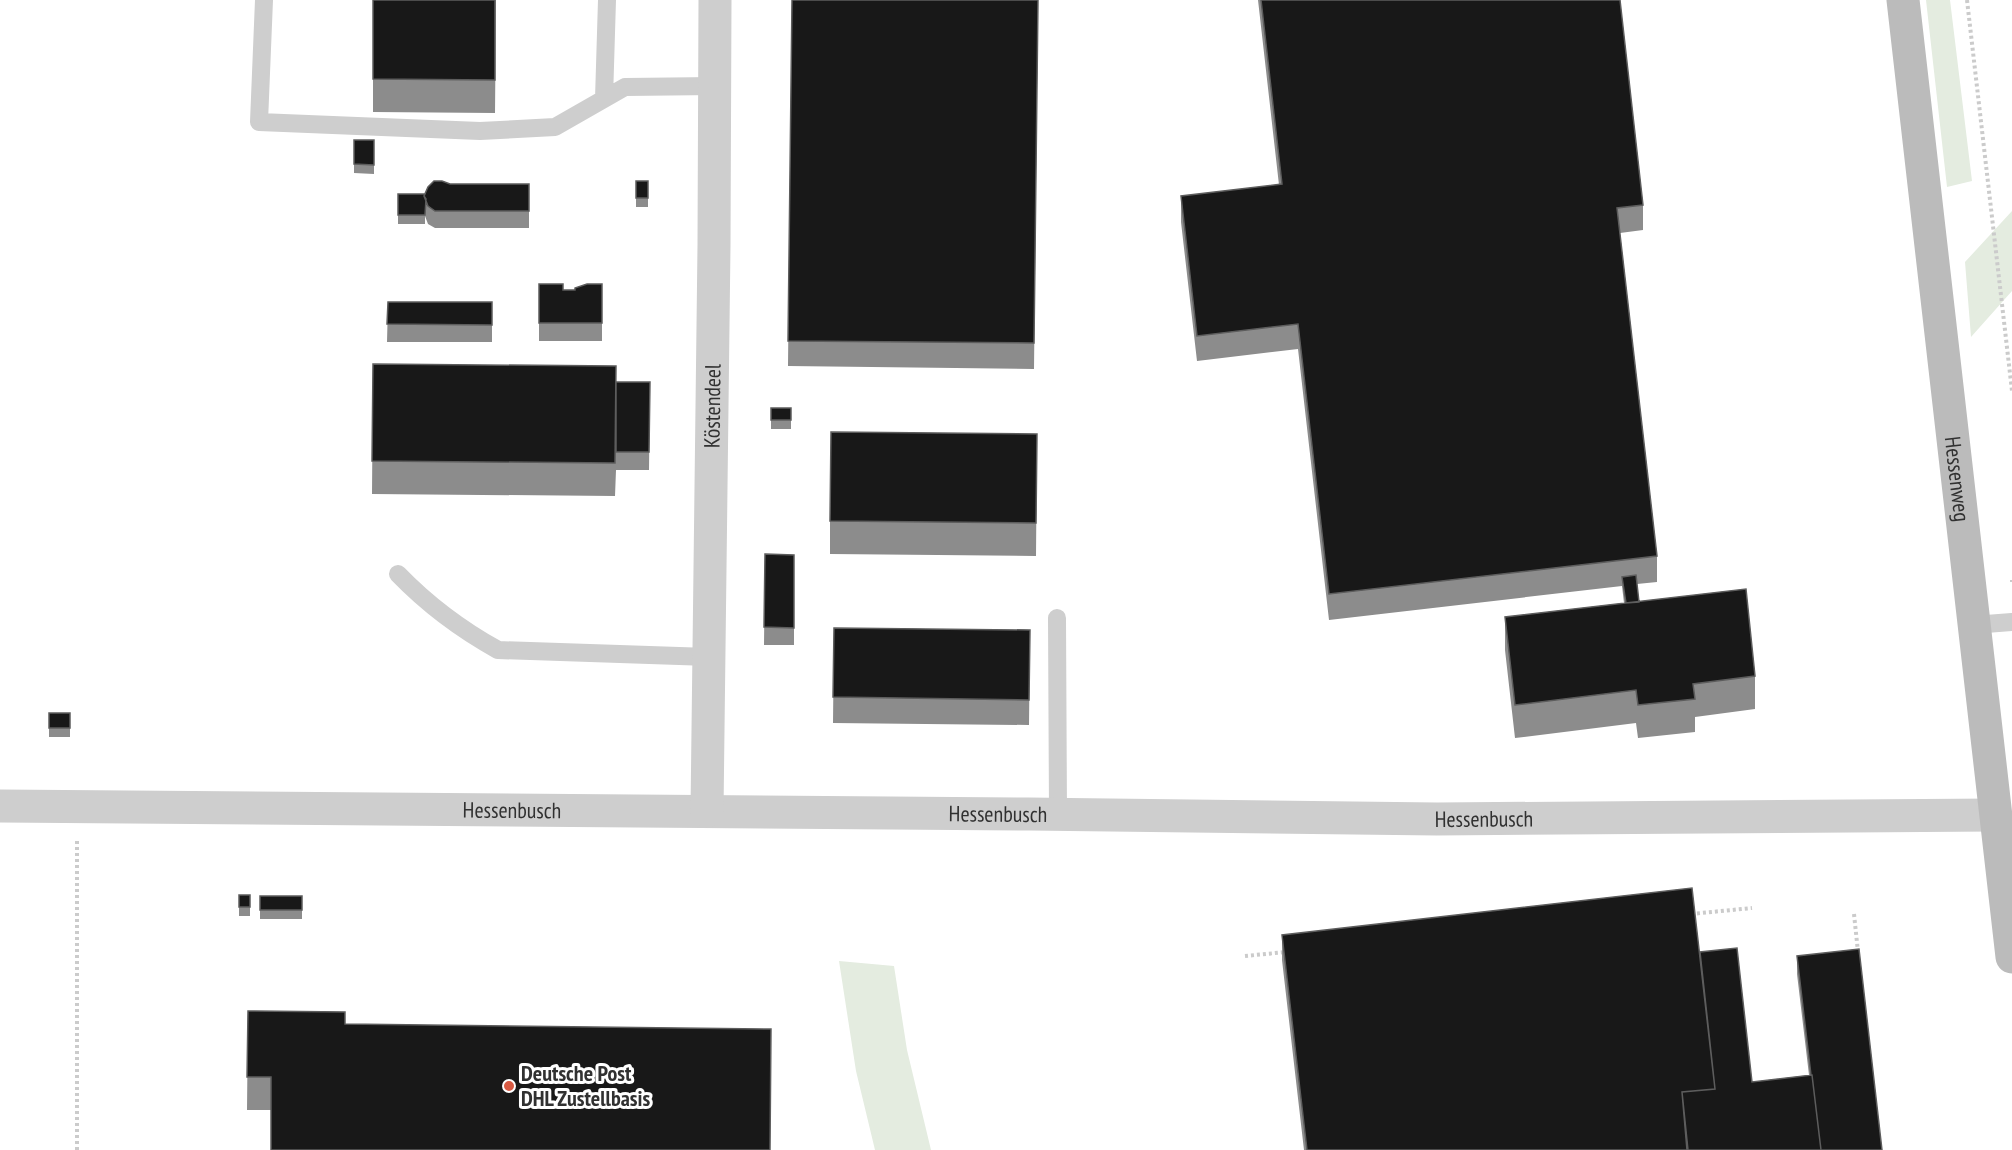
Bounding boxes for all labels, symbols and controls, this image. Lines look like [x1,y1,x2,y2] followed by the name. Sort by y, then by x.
[697,363,727,448] street label: Köstendeel
[1939,435,1976,523] street label: Hessenweg
[463,796,561,824] street label: Hessenbusch
[949,799,1047,828] street label: Hessenbusch
[1435,804,1533,833] street label: Hessenbusch
[521,1059,650,1112] place label: Deutsche Post DHL Zustellbasis
[502,1079,516,1093] marker: Deutsche Post DHL Zustellbasis

